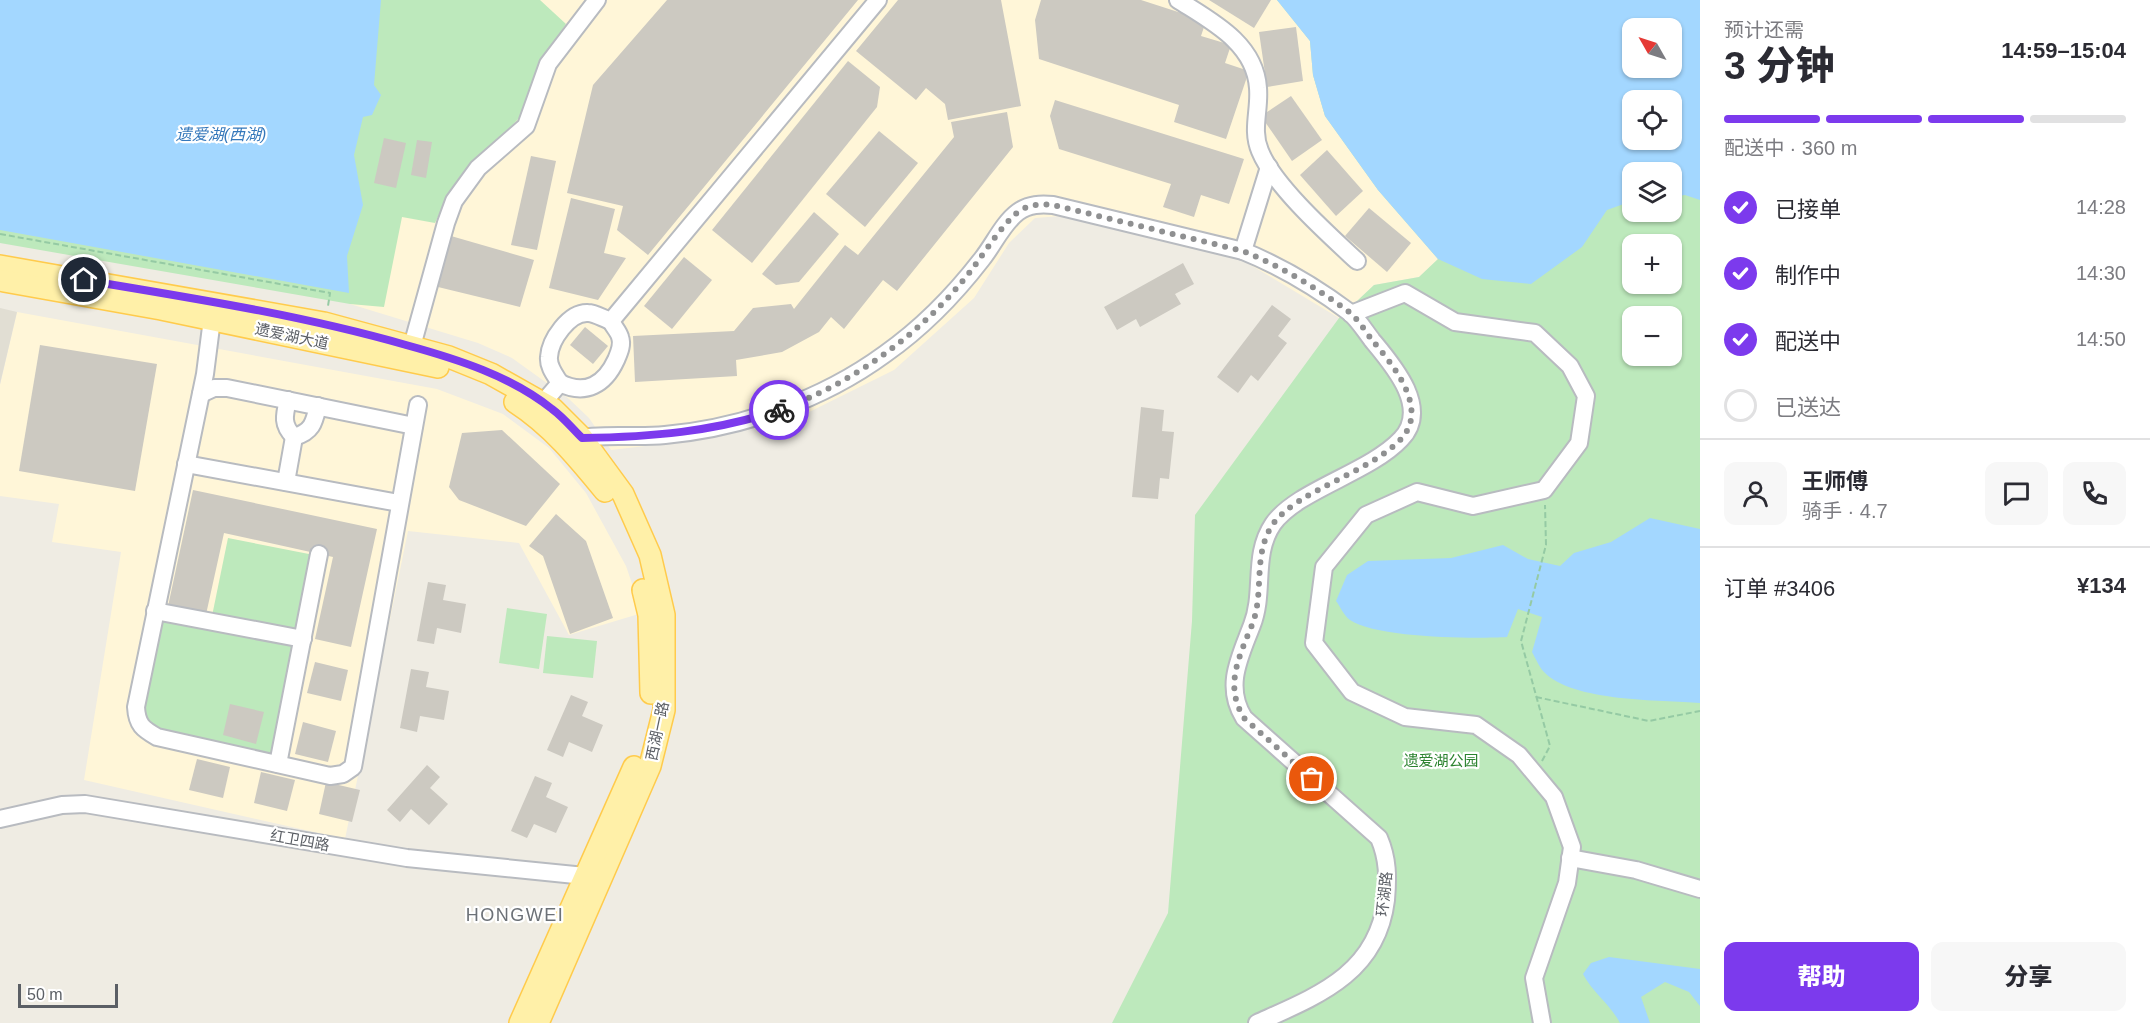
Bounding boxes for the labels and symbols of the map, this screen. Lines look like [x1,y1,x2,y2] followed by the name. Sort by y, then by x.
[1622,18,1682,78] north arrow
[176,126,266,143] water label: 遗爱湖(西湖)
[58,254,109,305] pin
[254,320,330,352] street label: 遗爱湖大道
[749,380,809,440] courier
[642,700,672,762] street label: 西湖一路
[1403,752,1479,769] park label: 遗爱湖公园
[1286,753,1337,804] pin
[269,826,331,854] street label: 红卫四路
[1373,871,1395,917] street label: 环湖路
[466,905,564,925] district label: HONGWEI
[18,981,118,1008] scale bar

